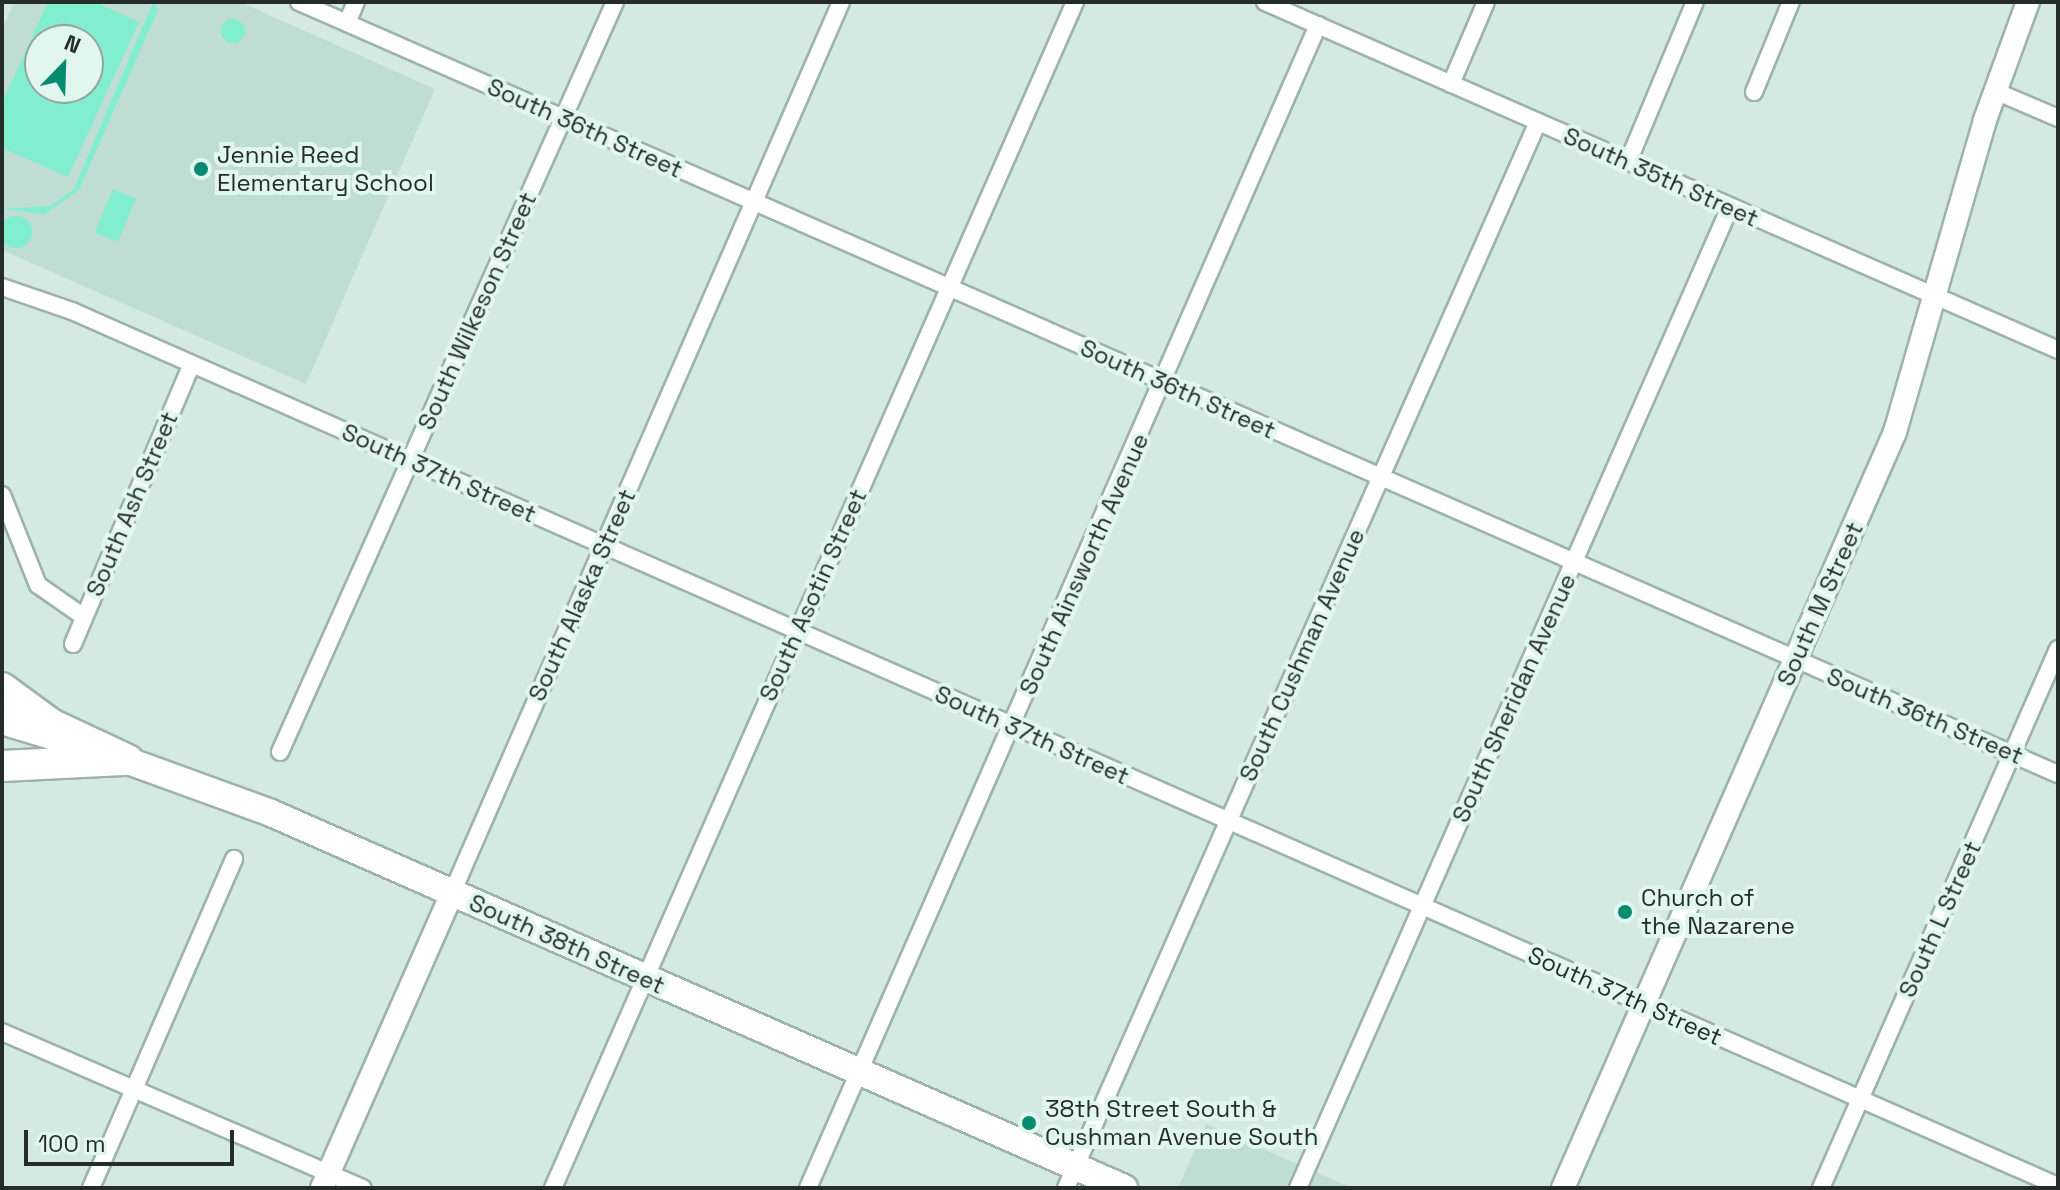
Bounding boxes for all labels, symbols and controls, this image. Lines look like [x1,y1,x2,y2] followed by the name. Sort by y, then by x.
[24,24,104,104] north arrow
[60,28,85,60] text: N
[483,72,687,184] street label: South 36th Street
[1559,121,1763,233] street label: South 35th Street
[217,141,434,197] place label: Jennie Reed Elementary School
[192,160,210,178] marker: Jennie Reed Elementary School
[412,188,542,434] street label: South Wilkeson Street
[1076,333,1280,445] street label: South 36th Street
[80,407,184,601] street label: South Ash Street
[337,417,541,529] street label: South 37th Street
[1013,428,1155,700] street label: South Ainsworth Avenue
[522,484,642,706] street label: South Alaska Street
[753,484,873,706] street label: South Asotin Street
[1771,518,1869,690] street label: South M Street
[1233,524,1371,786] street label: South Cushman Avenue
[1446,569,1582,827] street label: South Sheridan Avenue
[1822,662,2028,770] street label: South 36th Street
[930,679,1134,791] street label: South 37th Street
[1893,836,1987,1002] street label: South L Street
[1641,884,1795,940] place label: Church of the Nazarene
[465,888,669,1000] street label: South 38th Street
[1616,903,1634,921] marker: Church of the Nazarene
[1523,940,1727,1052] street label: South 37th Street
[1045,1095,1319,1151] place label: 38th Street South & Cushman Avenue South
[28,1114,238,1164] scale bar
[1020,1114,1038,1132] marker: 38th Street South & Cushman Avenue South
[38,1128,106,1159] text: 100 m

